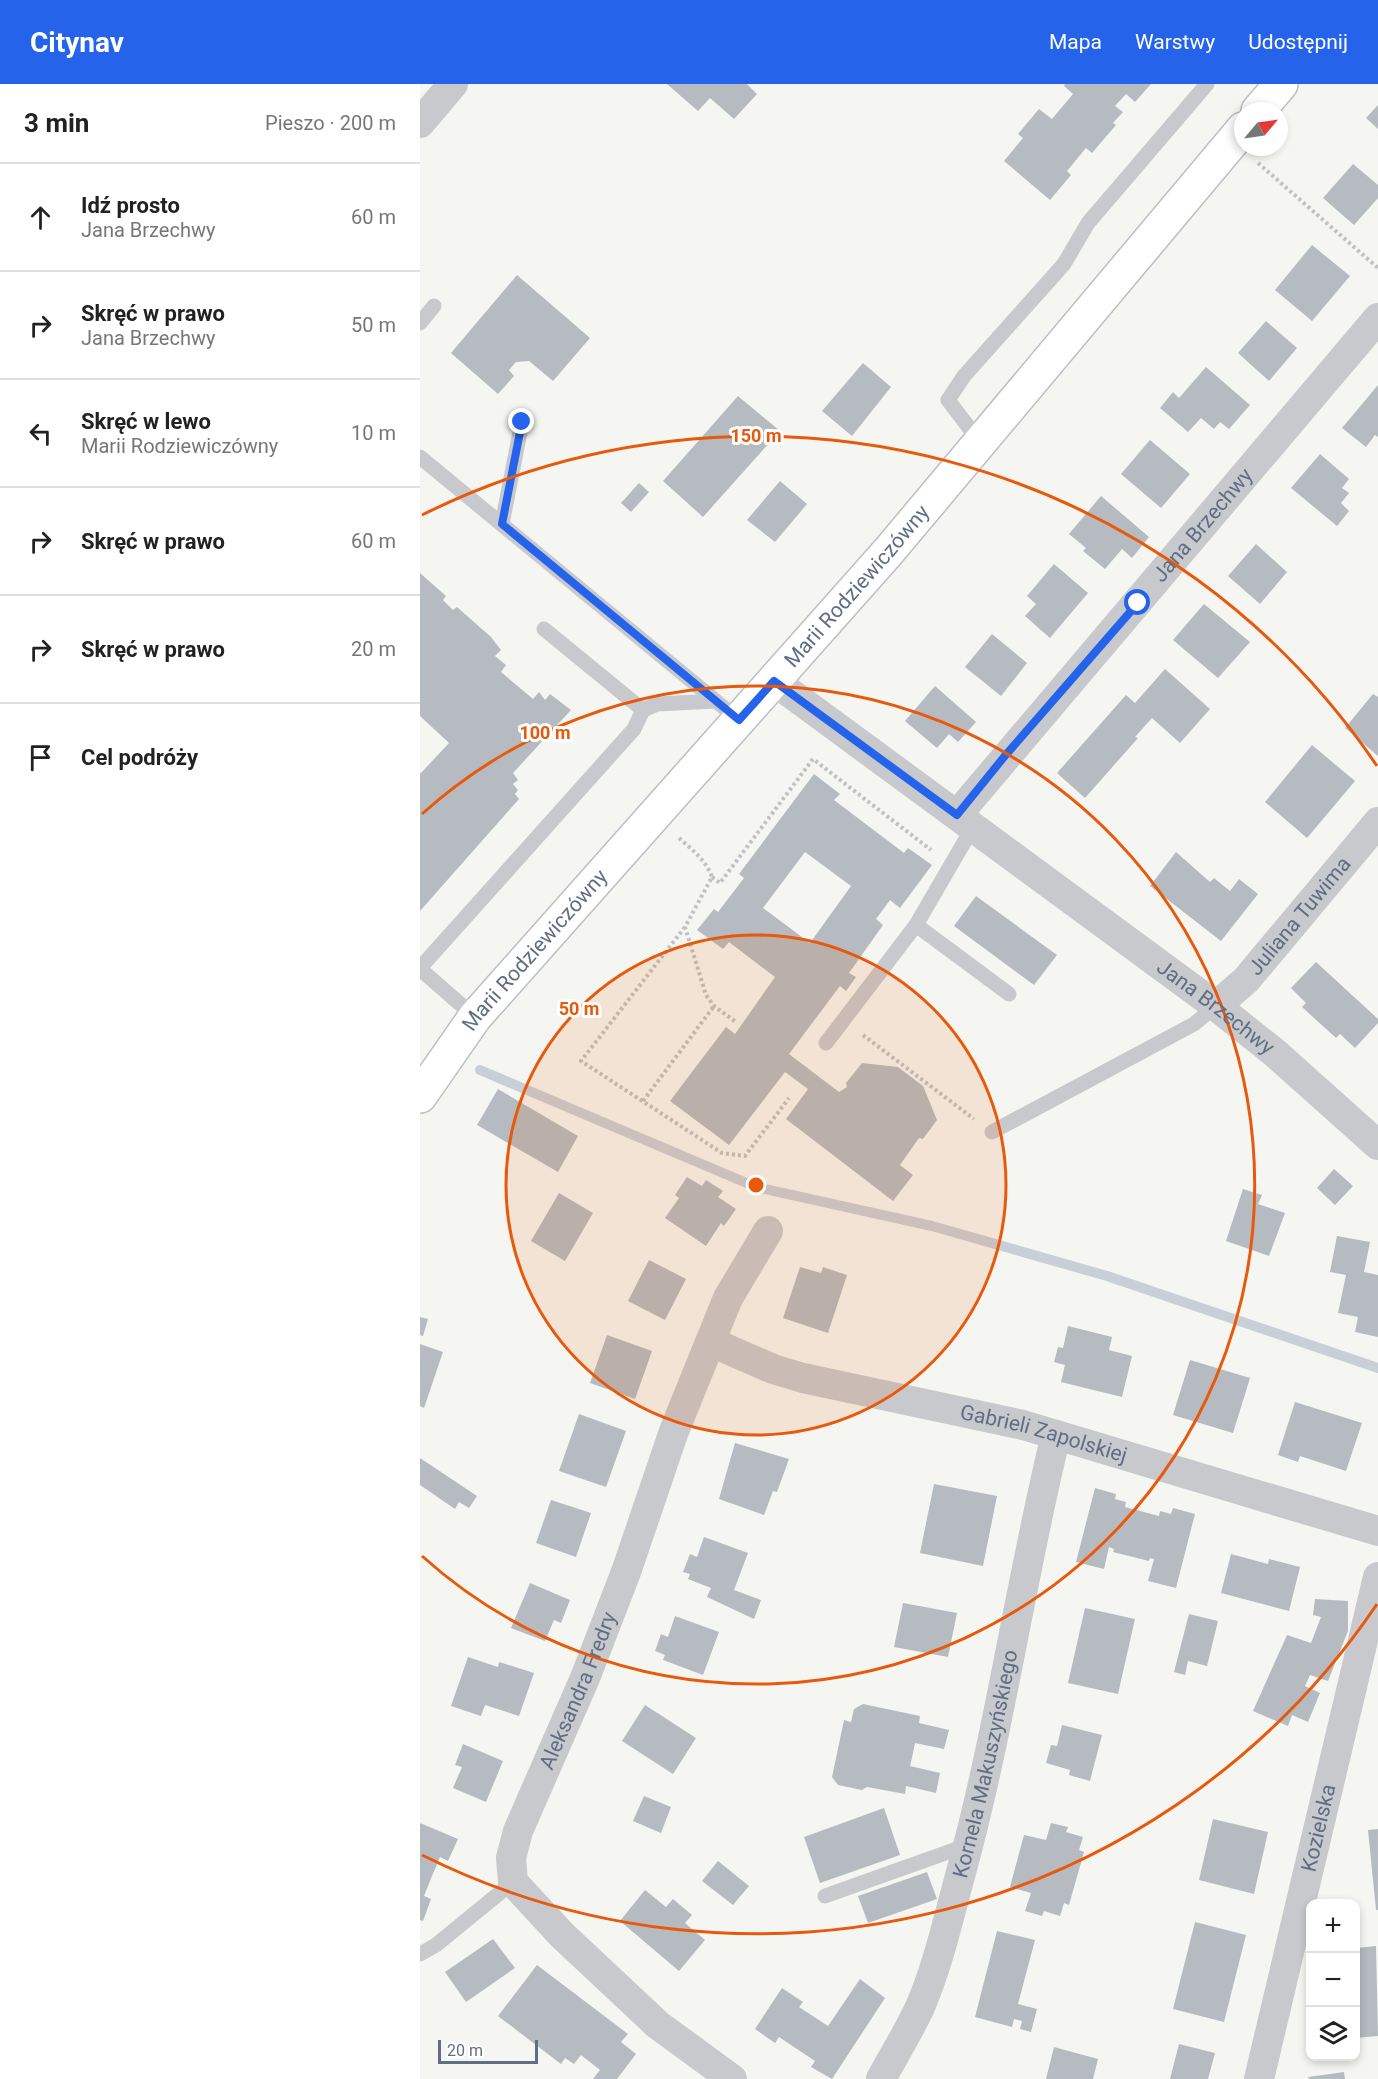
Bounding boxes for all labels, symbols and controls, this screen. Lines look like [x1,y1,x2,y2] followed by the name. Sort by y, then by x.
[30,26,124,59] text: Citynav
[1049,30,1102,54] text: Mapa
[1135,30,1215,54] text: Warstwy
[1248,30,1348,54] text: Udostępnij
[1234,102,1288,156] north arrow
[24,108,89,138] text: 3 min
[265,111,396,135] text: Pieszo · 200 m
[81,193,180,218] text: Idź prosto
[24,201,57,234] icon: ahead
[351,205,396,229] text: 60 m
[81,218,215,242] text: Jana Brzechwy
[81,301,225,326] text: Skręć w prawo
[24,309,57,342] icon: right
[351,313,396,337] text: 50 m
[81,326,215,350] text: Jana Brzechwy
[508,408,534,434] route end
[81,409,211,434] text: Skręć w lewo
[24,417,57,450] icon: left
[351,421,396,445] text: 10 m
[730,425,782,446] text: 150 m
[81,434,278,458] text: Marii Rodziewiczówny
[1148,463,1257,587] street label: Jana Brzechwy
[780,500,934,672] street label: Marii Rodziewiczówny
[24,525,57,558] icon: right
[81,529,225,554] text: Skręć w prawo
[351,529,396,553] text: 60 m
[1124,589,1150,615] route start
[24,633,57,666] icon: right
[81,637,225,662] text: Skręć w prawo
[351,637,396,661] text: 20 m
[519,722,571,743] text: 100 m
[24,741,57,774] icon: arrive
[81,745,198,770] text: Cel podróży
[1243,852,1356,980] street label: Juliana Tuwima
[457,864,612,1035] street label: Marii Rodziewiczówny
[1152,955,1279,1060] street label: Jana Brzechwy
[559,998,599,1019] text: 50 m
[746,1175,766,1195] centre of rings
[958,1400,1130,1467] street label: Gabrieli Zapolskiej
[534,1609,621,1773] street label: Aleksandra Fredry
[948,1648,1022,1881] street label: Kornela Makuszyńskiego
[1297,1782,1341,1874] street label: Kozielska
[1306,1899,1360,2061] map controls
[1306,1899,1360,1953] button: +
[1306,1953,1360,2007] button: −
[1306,2007,1360,2061] button: layers
[438,2037,538,2064] scale bar
[447,2041,483,2060] text: 20 m

